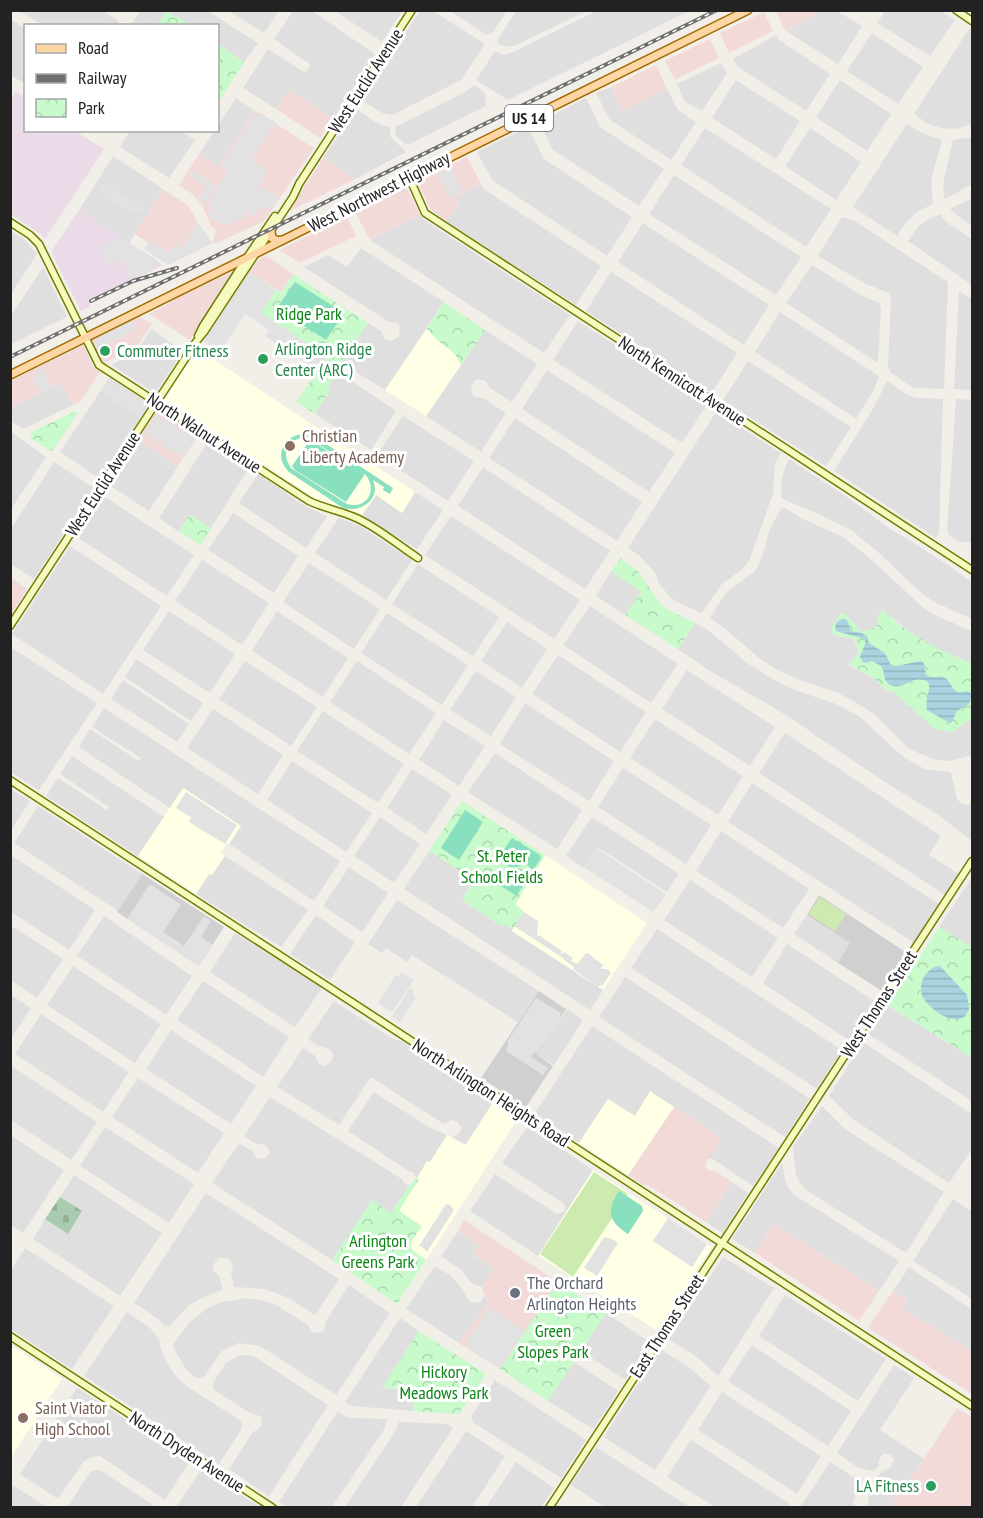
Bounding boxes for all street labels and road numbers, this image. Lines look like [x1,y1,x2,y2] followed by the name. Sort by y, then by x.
[323,24,408,137] street label: West Euclid Avenue
[505,105,553,131] road number: US 14
[304,146,454,237] street label: West Northwest Highway
[614,331,750,430] street label: North Kennicott Avenue
[143,387,266,478] street label: North Walnut Avenue
[60,427,145,540] street label: West Euclid Avenue
[835,946,922,1062] street label: West Thomas Street
[408,1033,574,1152] street label: North Arlington Heights Road
[624,1269,709,1382] street label: East Thomas Street
[125,1406,249,1497] street label: North Dryden Avenue

